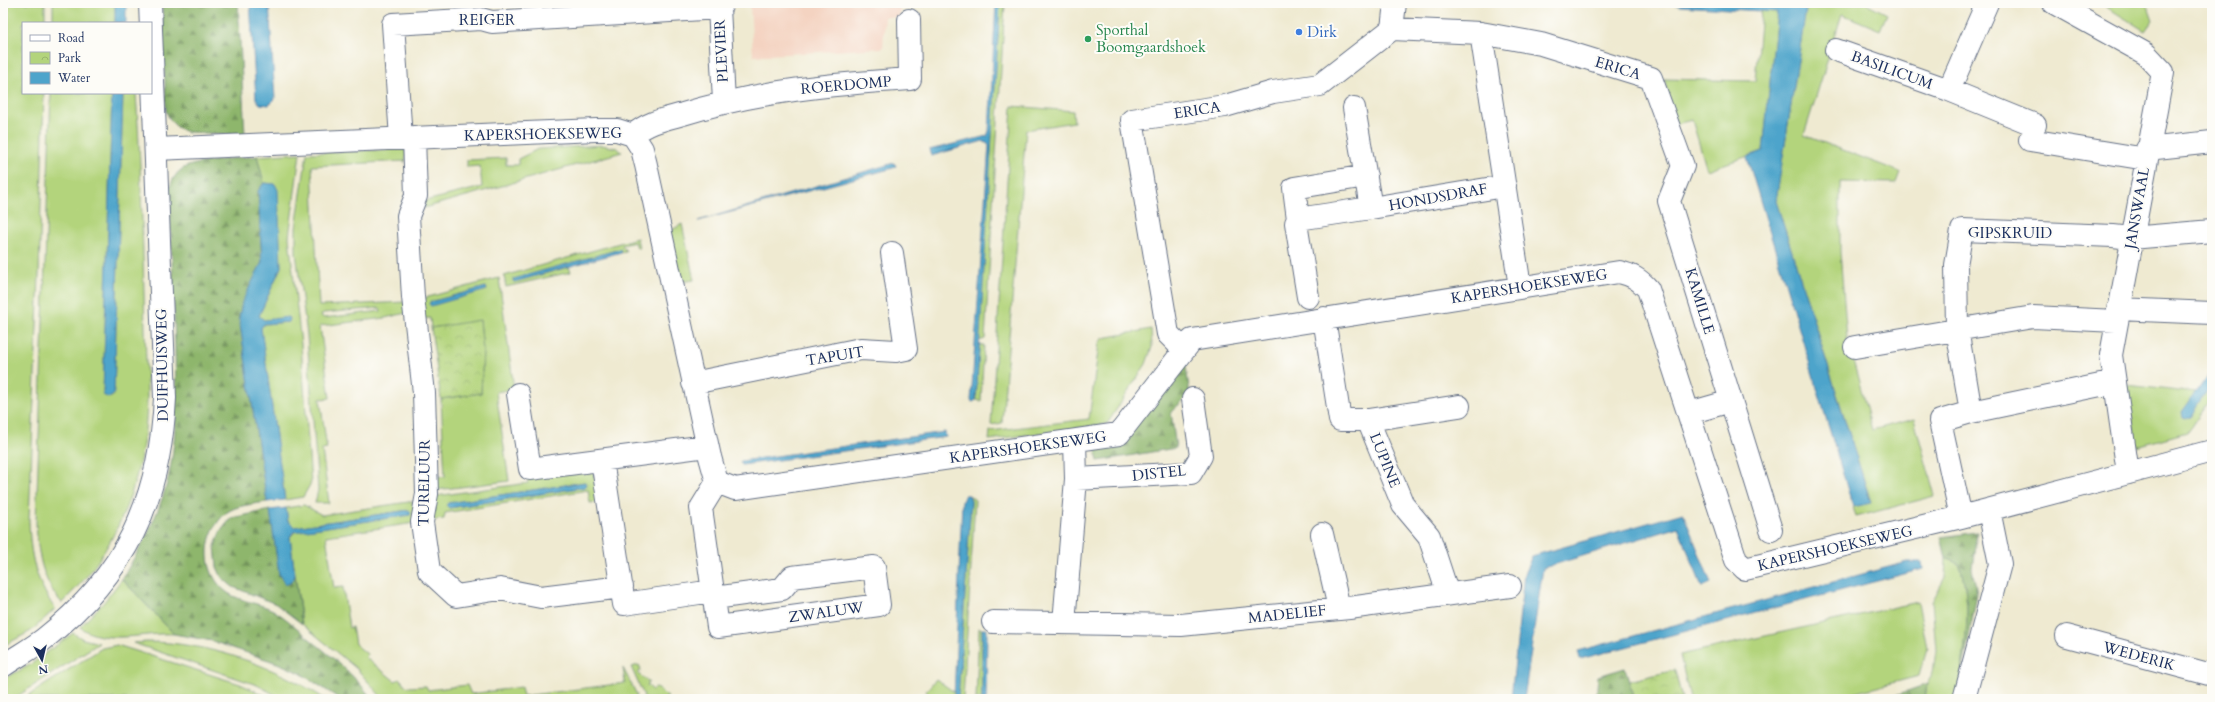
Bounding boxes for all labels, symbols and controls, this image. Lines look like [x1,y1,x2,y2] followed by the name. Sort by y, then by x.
[459,10,516,30] street label: REIGER
[709,18,733,83] street label: PLEVIER
[1096,20,1206,57] place label: Sporthal Boomgaardshoek
[22,22,152,94] legend
[1307,22,1337,42] place label: Dirk
[1294,27,1304,37] marker: Dirk
[58,30,85,46] text: Road
[1083,34,1093,44] marker: Sporthal Boomgaardshoek
[1848,46,1936,94] street label: BASILICUM
[58,50,82,66] text: Park
[1593,52,1644,85] street label: ERICA
[57,70,91,86] text: Water
[800,71,892,99] street label: ROERDOMP
[1172,96,1222,124] street label: ERICA
[464,123,622,145] street label: KAPERSHOEKSEWEG
[2120,164,2154,253] street label: JANSWAAL
[1387,178,1489,216] street label: HONDSDRAF
[1968,223,2052,243] street label: GIPSKRUID
[1449,264,1609,308] street label: KAPERSHOEKSEWEG
[1680,265,1720,337] street label: KAMILLE
[151,308,173,422] street label: DUIFHUISWEG
[804,342,866,370] street label: TAPUIT
[948,426,1108,468] street label: KAPERSHOEKSEWEG
[1365,430,1405,490] street label: LUPINE
[413,439,435,527] street label: TURELUUR
[1131,460,1188,486] street label: DISTEL
[1756,520,1914,576] street label: KAPERSHOEKSEWEG
[787,597,865,627] street label: ZWALUW
[1247,600,1327,628] street label: MADELIEF
[2100,637,2178,675] street label: WEDERIK
[22,640,62,680] north arrow
[37,661,49,678] text: N

